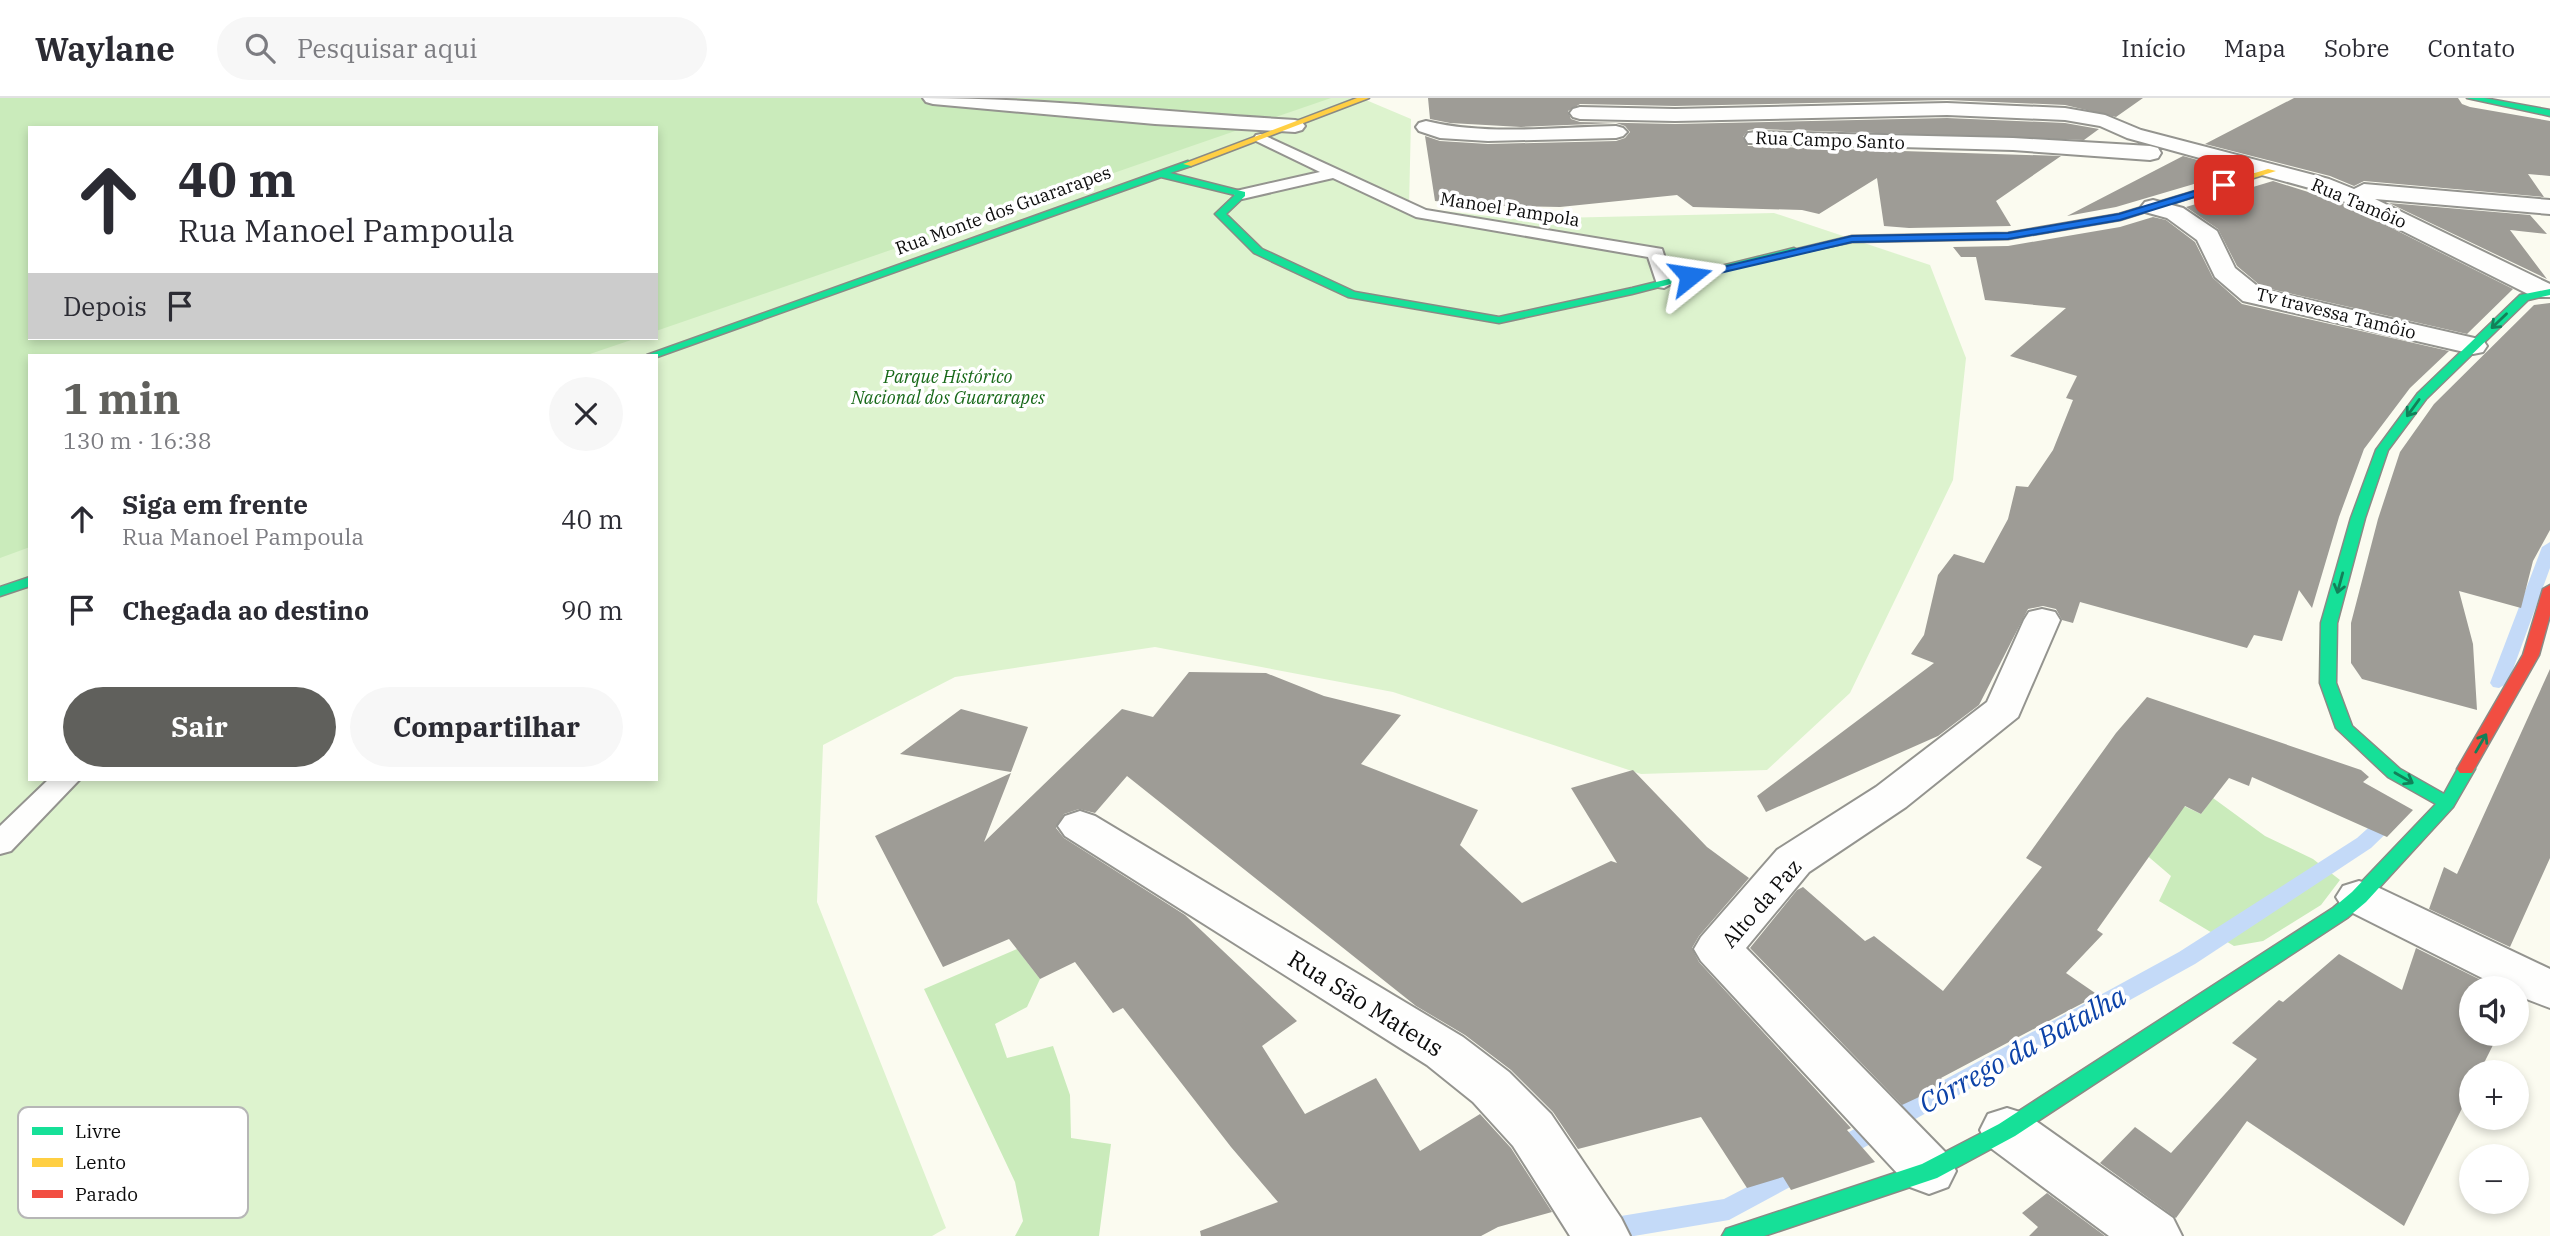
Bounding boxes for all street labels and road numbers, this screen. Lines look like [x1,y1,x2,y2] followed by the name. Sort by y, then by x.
[1755,126,1905,154] street label: Rua Campo Santo
[892,160,1114,260] street label: Rua Monte dos Guararapes
[2308,173,2410,233] street label: Rua Tamôio
[1438,187,1582,231] street label: Manoel Pampola
[2254,282,2418,344] street label: Tv travessa Tamôio
[1715,853,1807,953] street label: Alto da Paz
[1282,942,1450,1064] street label: Rua São Mateus

